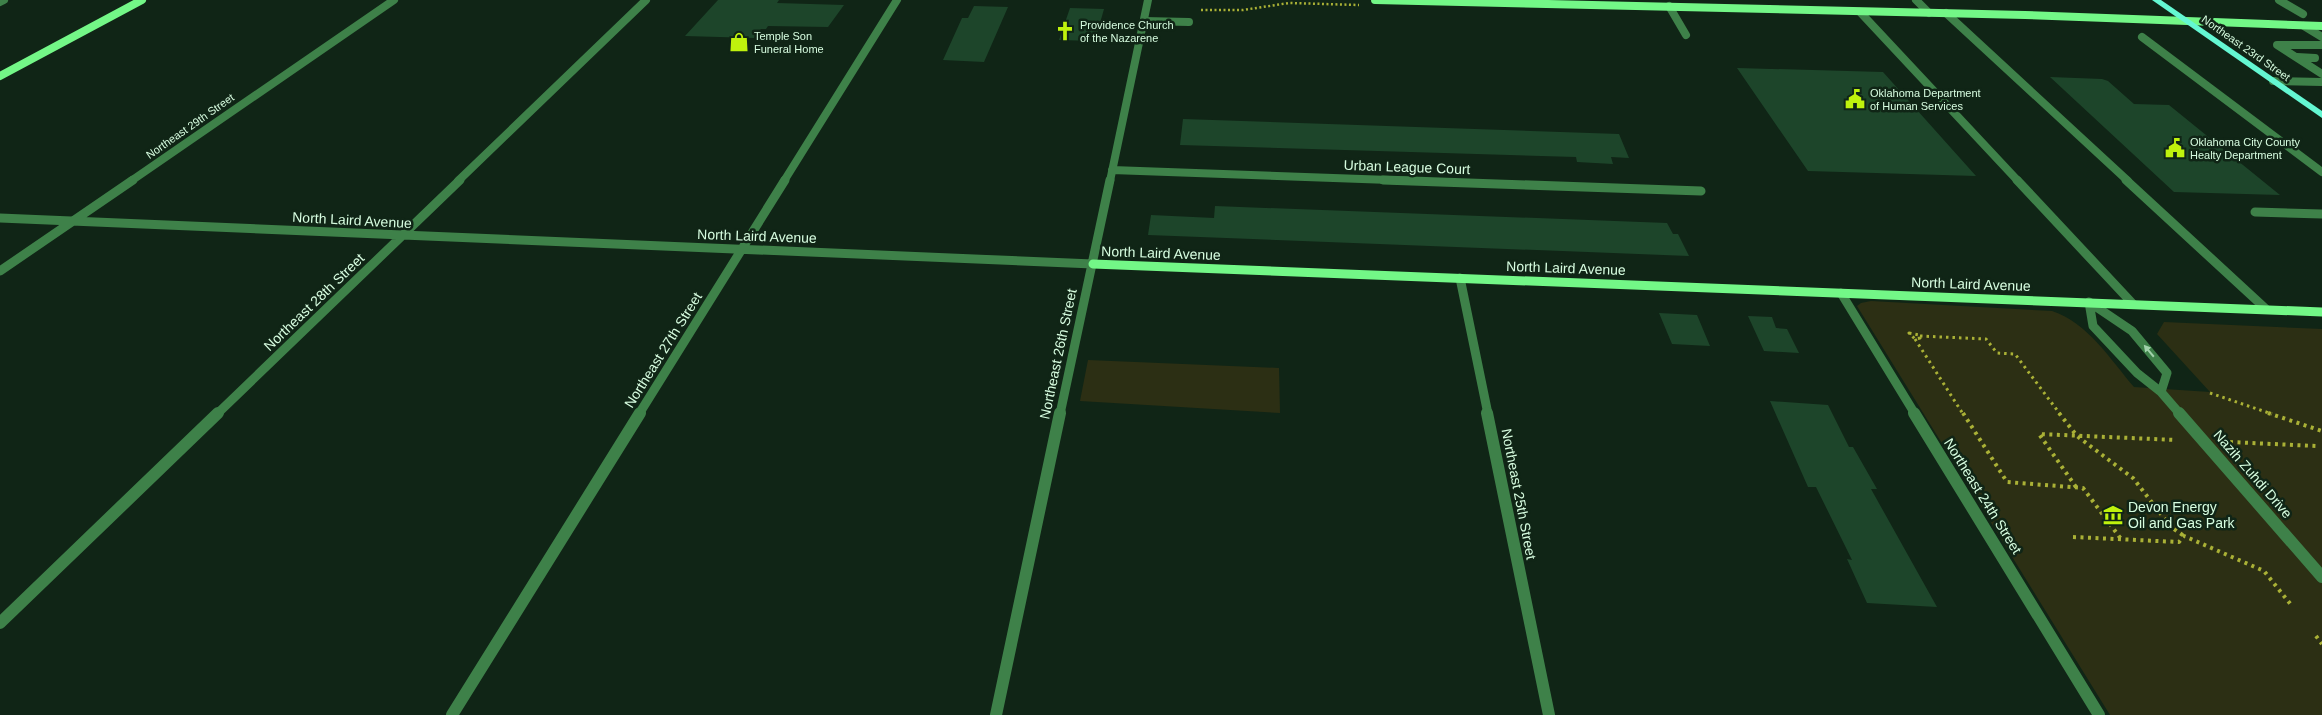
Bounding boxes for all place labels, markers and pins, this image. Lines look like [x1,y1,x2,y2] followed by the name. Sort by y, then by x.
[1080,19,1174,44] place label: Providence Church of the Nazarene
[1054,20,1076,42] church icon: Providence Church of the Nazarene
[754,30,824,55] place label: Temple Son Funeral Home
[728,31,750,53] shop icon: Temple Son Funeral Home
[1870,87,1981,112] place label: Oklahoma Department of Human Services
[1844,88,1866,110] public building icon: Oklahoma Department of Human Services
[2190,136,2301,161] place label: Oklahoma City County Healty Department
[2164,137,2186,159] public building icon: Oklahoma City County Healty Department
[2128,499,2236,531] place label: Devon Energy Oil and Gas Park
[2102,504,2124,526] museum icon: Devon Energy Oil and Gas Park

